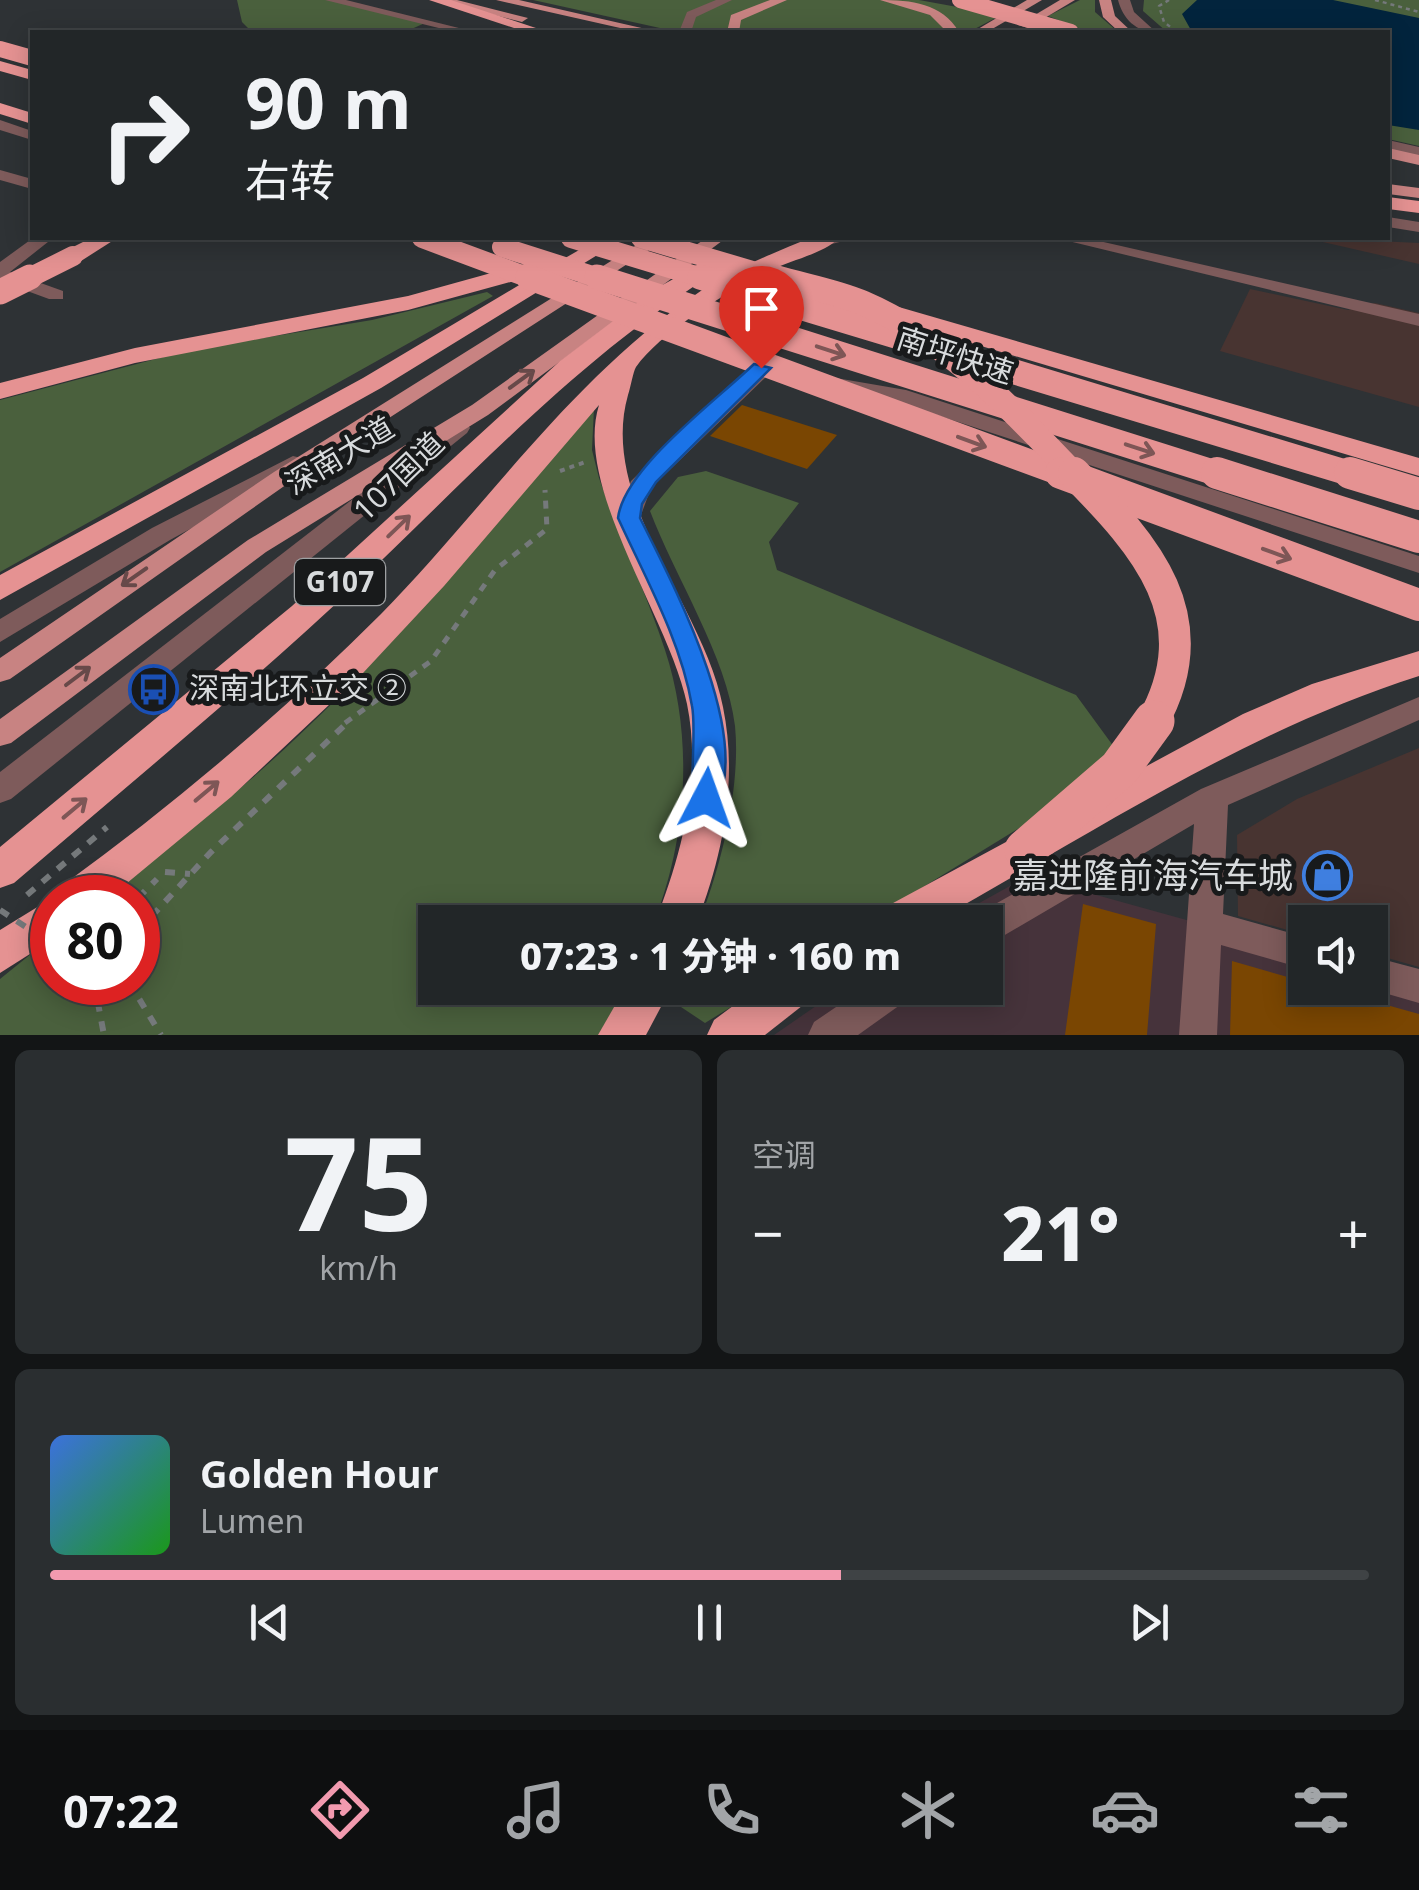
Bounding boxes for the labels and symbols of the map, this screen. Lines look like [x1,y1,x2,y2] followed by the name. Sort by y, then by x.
[719,266,804,369] pin
[892,317,1019,393] street label: 南坪快速
[814,343,846,361] one-way arrow
[508,369,535,390] one-way arrow
[277,406,401,503] street label: 深南大道
[344,422,452,529] street label: 107国道
[956,434,987,452] one-way arrow
[1124,441,1156,459] one-way arrow
[387,514,411,538] one-way arrow
[1261,546,1292,564] one-way arrow
[295,559,385,605] road number: G107
[121,566,148,587] one-way arrow
[128,663,180,715] bus stop icon: 深南北环立交 ②
[64,666,91,687] one-way arrow
[189,667,407,708] place label: 深南北环立交 ②
[654,746,758,850] position arrow
[194,780,219,803] one-way arrow
[61,797,87,819] one-way arrow
[1302,850,1354,902] shop icon: 嘉进隆前海汽车城
[1013,851,1293,898] place label: 嘉进隆前海汽车城
[30,875,160,1005] speed limit sign: 80

